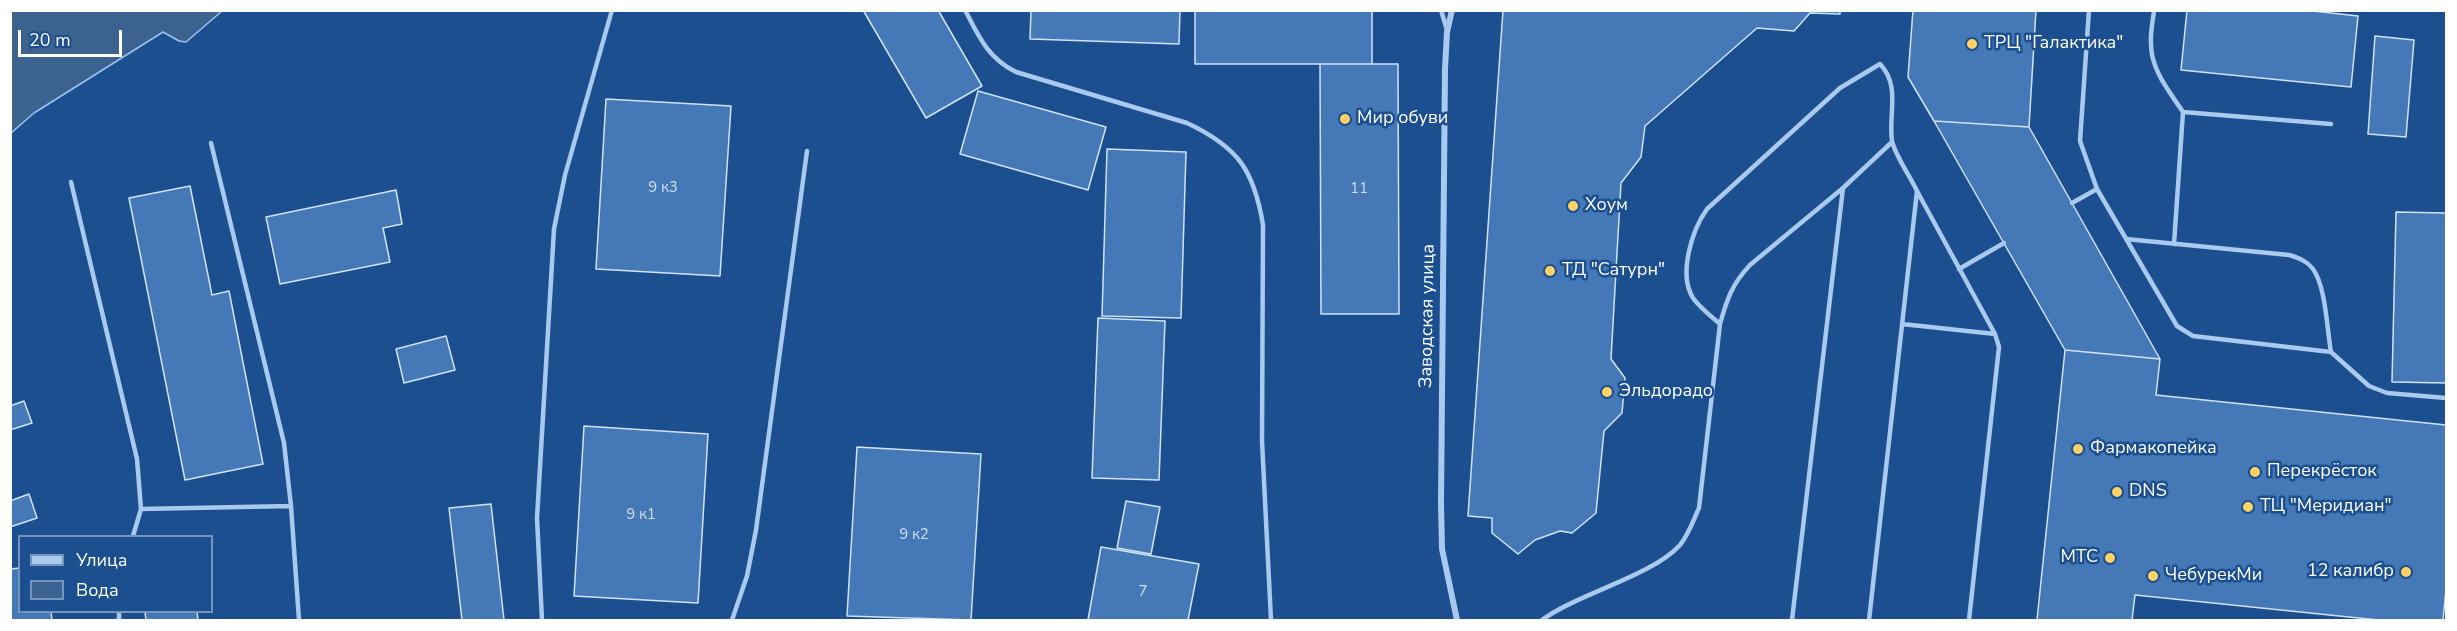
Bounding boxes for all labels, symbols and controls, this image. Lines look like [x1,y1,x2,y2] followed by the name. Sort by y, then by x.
[21,18,124,56] scale bar
[29,28,71,52] text: 20 m
[1984,33,2123,55] place label: ТРЦ "Галактика"
[1965,37,1979,51] marker: ТРЦ "Галактика"
[1357,108,1448,130] place label: Мир обуви
[1338,112,1352,126] marker: Мир обуви
[648,179,678,197] house number: 9 к3
[1350,180,1368,198] house number: 11
[1585,195,1628,217] place label: Хоум
[1566,199,1580,213] marker: Хоум
[1416,244,1440,388] street label: Заводская улица
[1562,260,1665,282] place label: ТД "Сатурн"
[1543,264,1557,278] marker: ТД "Сатурн"
[1619,381,1713,403] place label: Эльдорадо
[1600,385,1614,399] marker: Эльдорадо
[2090,438,2217,460] place label: Фармакопейка
[2071,442,2085,456] marker: Фармакопейка
[2267,461,2377,483] place label: Перекрёсток
[2248,465,2262,479] marker: Перекрёсток
[2129,481,2167,503] place label: DNS
[2110,485,2124,499] marker: DNS
[2260,496,2392,518] place label: ТЦ "Меридиан"
[2241,500,2255,514] marker: ТЦ "Меридиан"
[626,506,656,524] house number: 9 к1
[899,526,929,544] house number: 9 к2
[18,535,213,613] legend
[2060,547,2098,569] place label: МТС
[76,548,127,572] text: Улица
[2103,551,2117,565] marker: МТС
[2307,561,2394,583] place label: 12 калибр
[2165,565,2262,587] place label: ЧебурекМи
[2399,565,2413,579] marker: 12 калибр
[2146,569,2160,583] marker: ЧебурекМи
[76,578,119,602] text: Вода
[1139,583,1147,601] house number: 7

